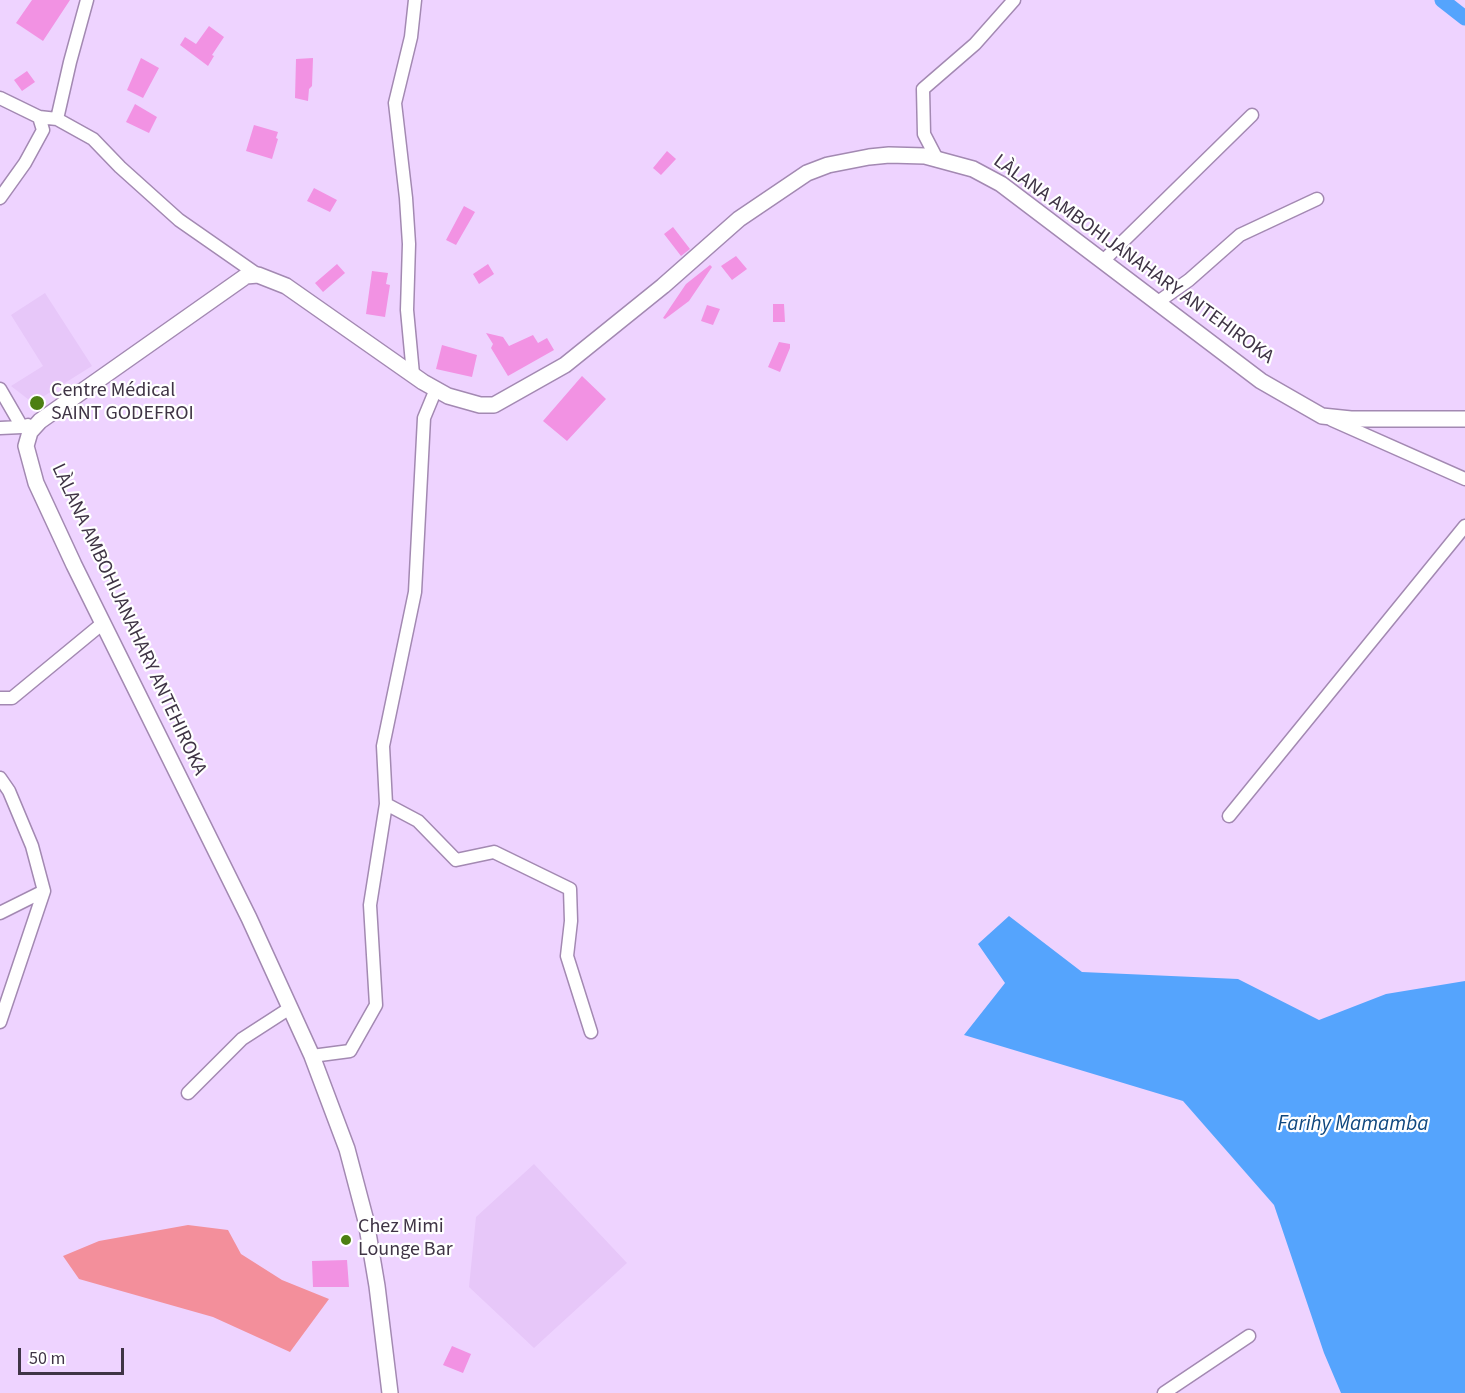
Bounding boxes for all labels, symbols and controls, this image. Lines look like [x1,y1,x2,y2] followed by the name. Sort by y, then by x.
[988,150,1278,370] street label: LÀLANA AMBOHIJANAHARY ANTEHIROKA
[51,380,194,427] place label: Centre Médical SAINT GODEFROI
[28,394,46,412] marker: Centre Médical SAINT GODEFROI
[45,460,211,780] street label: LÀLANA AMBOHIJANAHARY ANTEHIROKA
[1277,1112,1429,1138] water label: Farihy Mamamba
[358,1216,453,1263] place label: Chez Mimi Lounge Bar
[339,1233,353,1247] marker: Chez Mimi Lounge Bar
[21,1336,128,1374] scale bar
[29,1346,65,1371] text: 50 m

